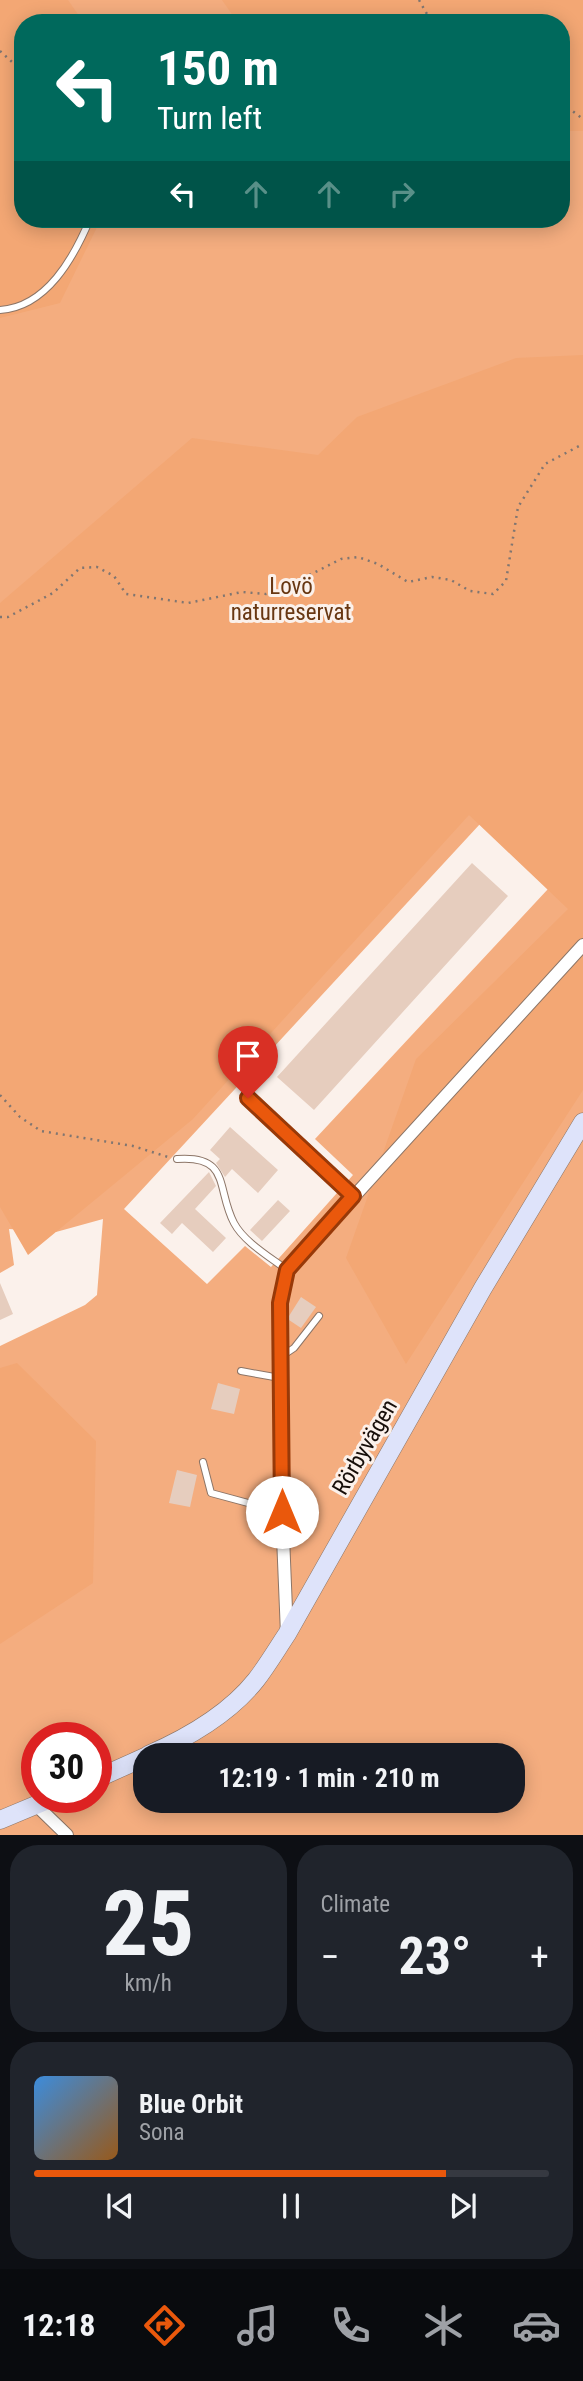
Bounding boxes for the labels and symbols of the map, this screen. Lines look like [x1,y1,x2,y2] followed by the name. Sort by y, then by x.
[231,573,351,626] park label: Lovö naturreservat
[218,1026,278,1098] pin
[327,1395,403,1499] street label: Rörbyvägen
[245,1475,319,1549] position arrow
[21,1722,112,1813] speed limit sign: 30

